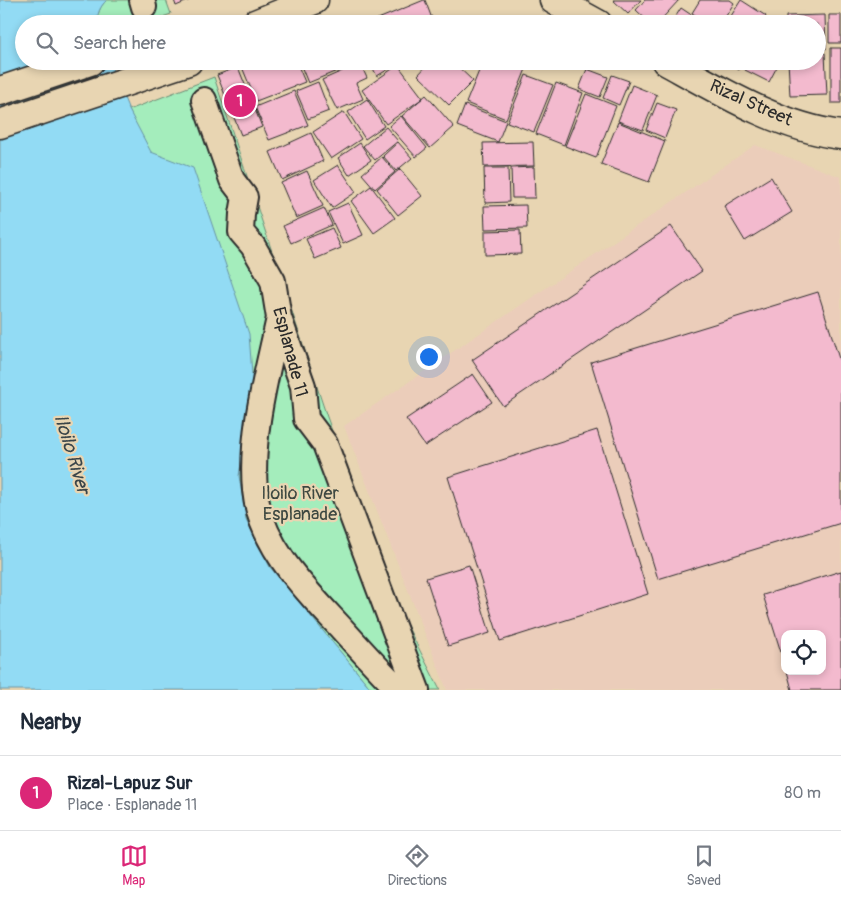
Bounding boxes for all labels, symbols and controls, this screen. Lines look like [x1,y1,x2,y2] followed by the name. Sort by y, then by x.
[15,15,826,70] search box
[33,29,61,57] icon: search
[73,31,166,55] text: Search here
[706,75,797,132] street label: Rizal Street
[224,82,256,120] pin: 1
[267,304,313,400] street label: Esplanade 11
[416,344,442,370] your location
[49,411,96,499] water label: Iloilo River
[261,482,339,526] park label: Iloilo River Esplanade
[781,630,826,675] map controls
[781,630,826,675] button: locate
[20,709,81,736] text: Nearby
[67,771,192,795] text: Rizal-Lapuz Sur
[33,783,39,803] text: 1
[784,783,821,803] text: 80 m
[67,795,197,815] text: Place · Esplanade 11
[120,842,148,889] tab: Map
[387,842,447,889] tab: Directions
[686,842,721,889] tab: Saved

